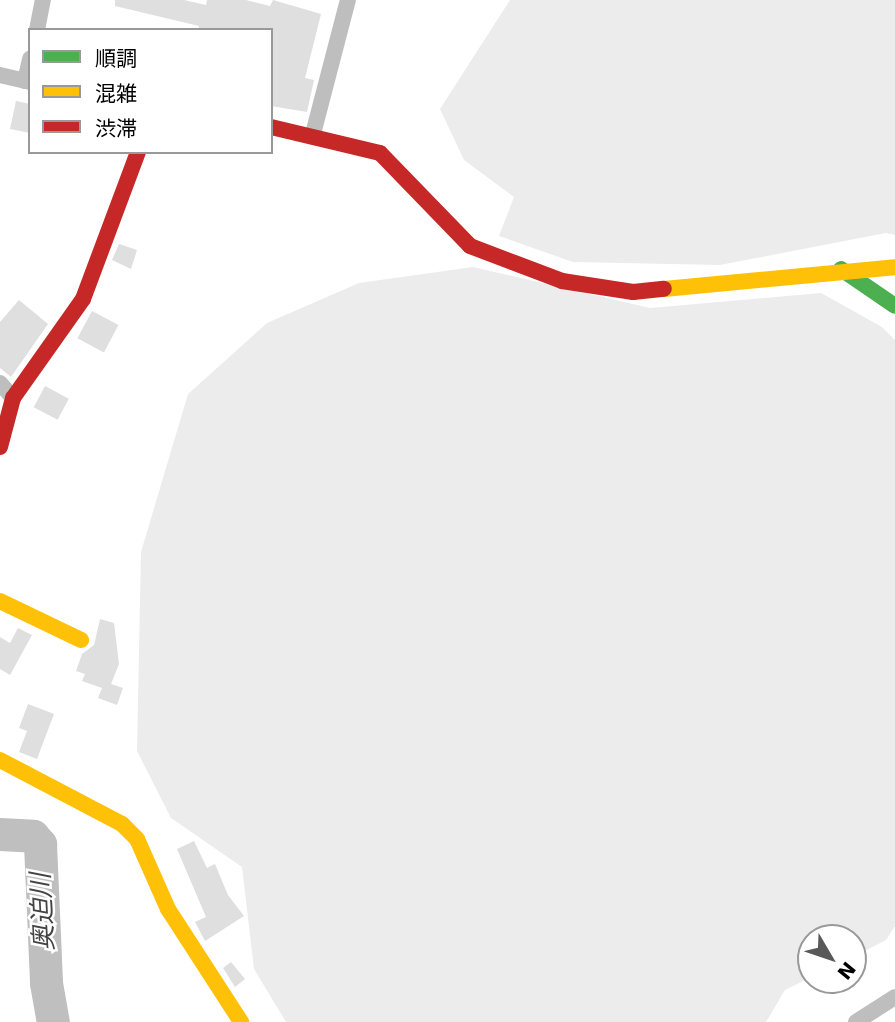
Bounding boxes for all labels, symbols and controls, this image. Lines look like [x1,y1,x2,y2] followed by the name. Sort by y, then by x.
[28,28,273,154] legend
[95,47,137,71] text: 順調
[95,82,137,106] text: 混雑
[95,117,137,141] text: 渋滞
[25,872,61,952] water label: 奥迫川
[797,924,867,994] north arrow
[833,958,860,984] text: N

